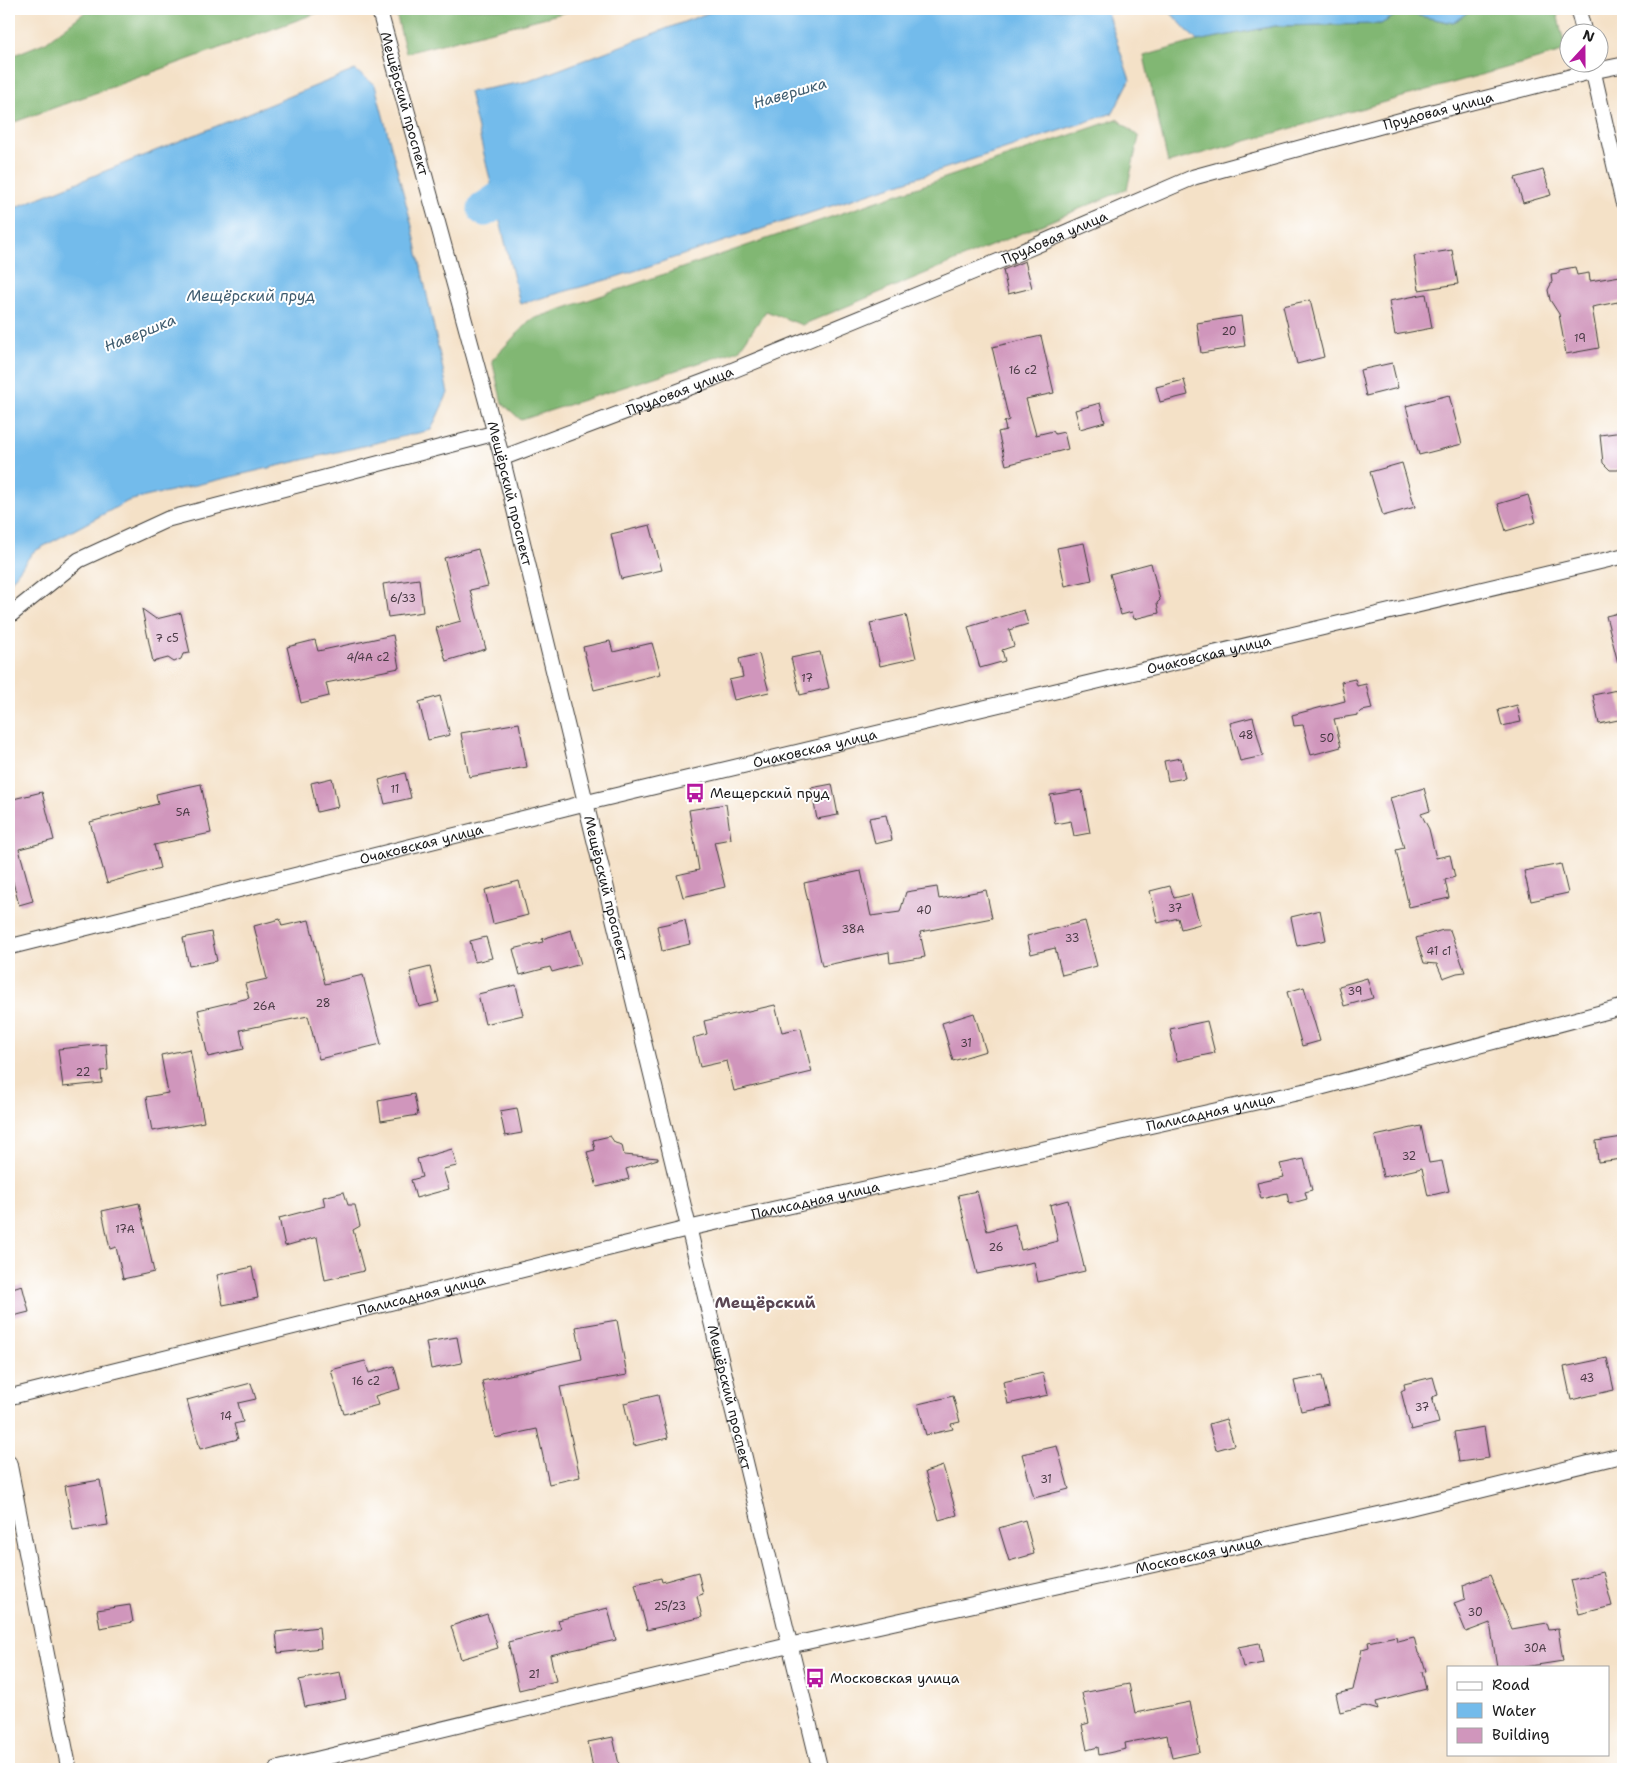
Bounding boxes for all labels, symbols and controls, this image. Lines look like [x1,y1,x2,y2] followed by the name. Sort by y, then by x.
[1560,22,1610,72] north arrow
[1580,25,1597,46] text: N
[377,29,433,178] street label: Мещёрский проспект
[751,73,829,113] water label: Навершка
[1381,88,1495,134] street label: Прудовая улица
[999,206,1110,268] street label: Прудовая улица
[187,286,315,306] water label: Мещёрский пруд
[101,310,179,356] water label: Навершка
[1221,324,1237,339] house number: 20
[1574,331,1586,346] house number: 19
[624,362,736,419] street label: Прудовая улица
[1009,363,1037,378] house number: 16 с2
[483,419,537,569] street label: Мещёрский проспект
[390,591,416,606] house number: 6/33
[155,631,179,646] house number: 7 с5
[1145,631,1273,678] street label: Очаковская улица
[346,650,390,665] house number: 4/4А с2
[801,671,813,686] house number: 17
[751,725,879,772] street label: Очаковская улица
[1238,728,1254,743] house number: 48
[1320,731,1334,746] house number: 50
[391,782,399,797] house number: 11
[684,782,706,804] bus stop icon: Мещерский пруд
[710,784,830,802] place label: Мещерский пруд
[176,805,190,820] house number: 5А
[580,814,633,963] street label: Мещёрский проспект
[358,820,485,868] street label: Очаковская улица
[1168,901,1183,916] house number: 37
[916,903,932,918] house number: 40
[841,922,865,937] house number: 38А
[1065,931,1079,946] house number: 33
[1427,944,1451,959] house number: 41 с1
[1348,984,1362,999] house number: 39
[315,996,331,1011] house number: 28
[253,999,275,1014] house number: 26А
[960,1036,972,1051] house number: 31
[76,1065,90,1080] house number: 22
[1145,1089,1277,1135] street label: Палисадная улица
[1402,1149,1416,1164] house number: 32
[749,1177,881,1223] street label: Палисадная улица
[115,1222,135,1237] house number: 17А
[989,1240,1003,1255] house number: 26
[356,1270,488,1319] street label: Палисадная улица
[714,1292,816,1313] district label: Мещёрский
[704,1323,756,1472] street label: Мещёрский проспект
[1580,1371,1594,1386] house number: 43
[352,1374,380,1389] house number: 16 с2
[1415,1400,1430,1415] house number: 37
[220,1409,232,1424] house number: 14
[1040,1472,1052,1487] house number: 31
[1133,1532,1264,1577] street label: Московская улица
[654,1599,686,1614] house number: 25/23
[1467,1605,1483,1620] house number: 30
[1523,1641,1547,1656] house number: 30А
[1447,1666,1610,1756] legend
[528,1667,540,1682] house number: 21
[804,1667,826,1689] bus stop icon: Московская улица
[830,1669,960,1687] place label: Московская улица
[1492,1675,1530,1695] text: Road
[1492,1701,1536,1721] text: Water
[1492,1725,1549,1745] text: Building

